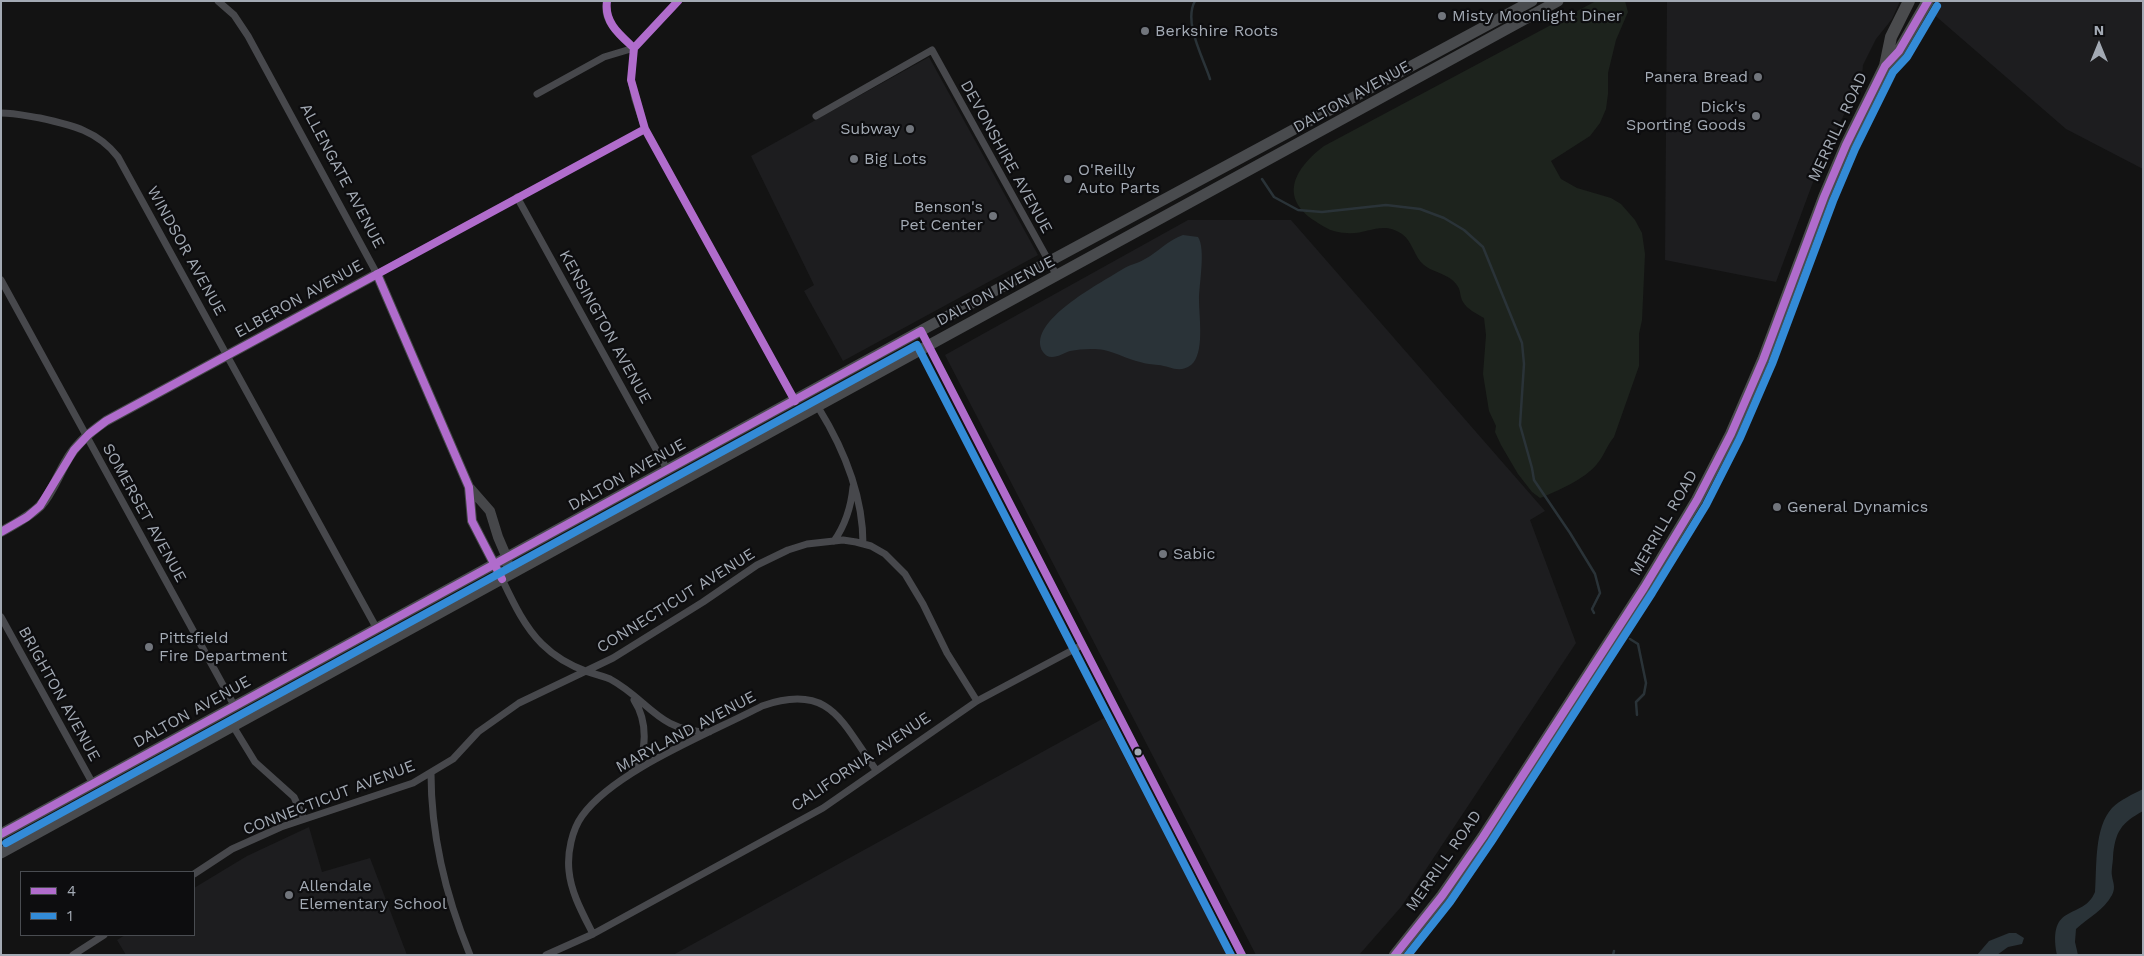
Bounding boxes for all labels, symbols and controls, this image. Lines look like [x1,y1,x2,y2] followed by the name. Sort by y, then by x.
[1452,6,1622,26] place label: Misty Moonlight Diner
[1436,10,1448,22] marker: Misty Moonlight Diner
[2074,20,2124,70] north arrow
[1155,21,1278,41] place label: Berkshire Roots
[2094,22,2104,38] text: N
[1139,25,1151,37] marker: Berkshire Roots
[1290,57,1414,137] street label: DALTON AVENUE
[1644,67,1748,87] place label: Panera Bread
[1804,69,1872,185] street label: MERRILL ROAD
[1752,71,1764,83] marker: Panera Bread
[956,77,1056,237] street label: DEVONSHIRE AVENUE
[1626,97,1746,135] place label: Dick's Sporting Goods
[296,100,388,252] street label: ALLENGATE AVENUE
[1750,110,1762,122] marker: Dick's Sporting Goods
[840,119,900,139] place label: Subway
[904,123,916,135] marker: Subway
[864,149,927,169] place label: Big Lots
[848,153,860,165] marker: Big Lots
[1078,160,1160,198] place label: O'Reilly Auto Parts
[1062,173,1074,185] marker: O'Reilly Auto Parts
[142,183,230,319] street label: WINDSOR AVENUE
[900,197,983,235] place label: Benson's Pet Center
[987,210,999,222] marker: Benson's Pet Center
[555,247,655,407] street label: KENSINGTON AVENUE
[934,252,1058,330] street label: DALTON AVENUE
[232,256,366,342] street label: ELBERON AVENUE
[565,435,689,515] street label: DALTON AVENUE
[98,440,190,586] street label: SOMERSET AVENUE
[1626,467,1702,579] street label: MERRILL ROAD
[1787,497,1928,517] place label: General Dynamics
[1771,501,1783,513] marker: General Dynamics
[593,544,759,658] street label: CONNECTICUT AVENUE
[1173,544,1215,564] place label: Sabic
[1157,548,1169,560] marker: Sabic
[14,623,104,765] street label: BRIGHTON AVENUE
[159,628,288,666] place label: Pittsfield Fire Department
[143,641,155,653] marker: Pittsfield Fire Department
[130,672,254,752] street label: DALTON AVENUE
[613,687,759,777] street label: MARYLAND AVENUE
[788,708,934,816] street label: CALIFORNIA AVENUE
[1133,747,1143,757] unlabelled marker
[240,756,418,840] street label: CONNECTICUT AVENUE
[1402,807,1486,915] street label: MERRILL ROAD
[20,871,195,936] legend
[299,876,447,914] place label: Allendale Elementary School
[67,882,76,900] text: 4
[283,889,295,901] marker: Allendale Elementary School
[67,907,73,925] text: 1

